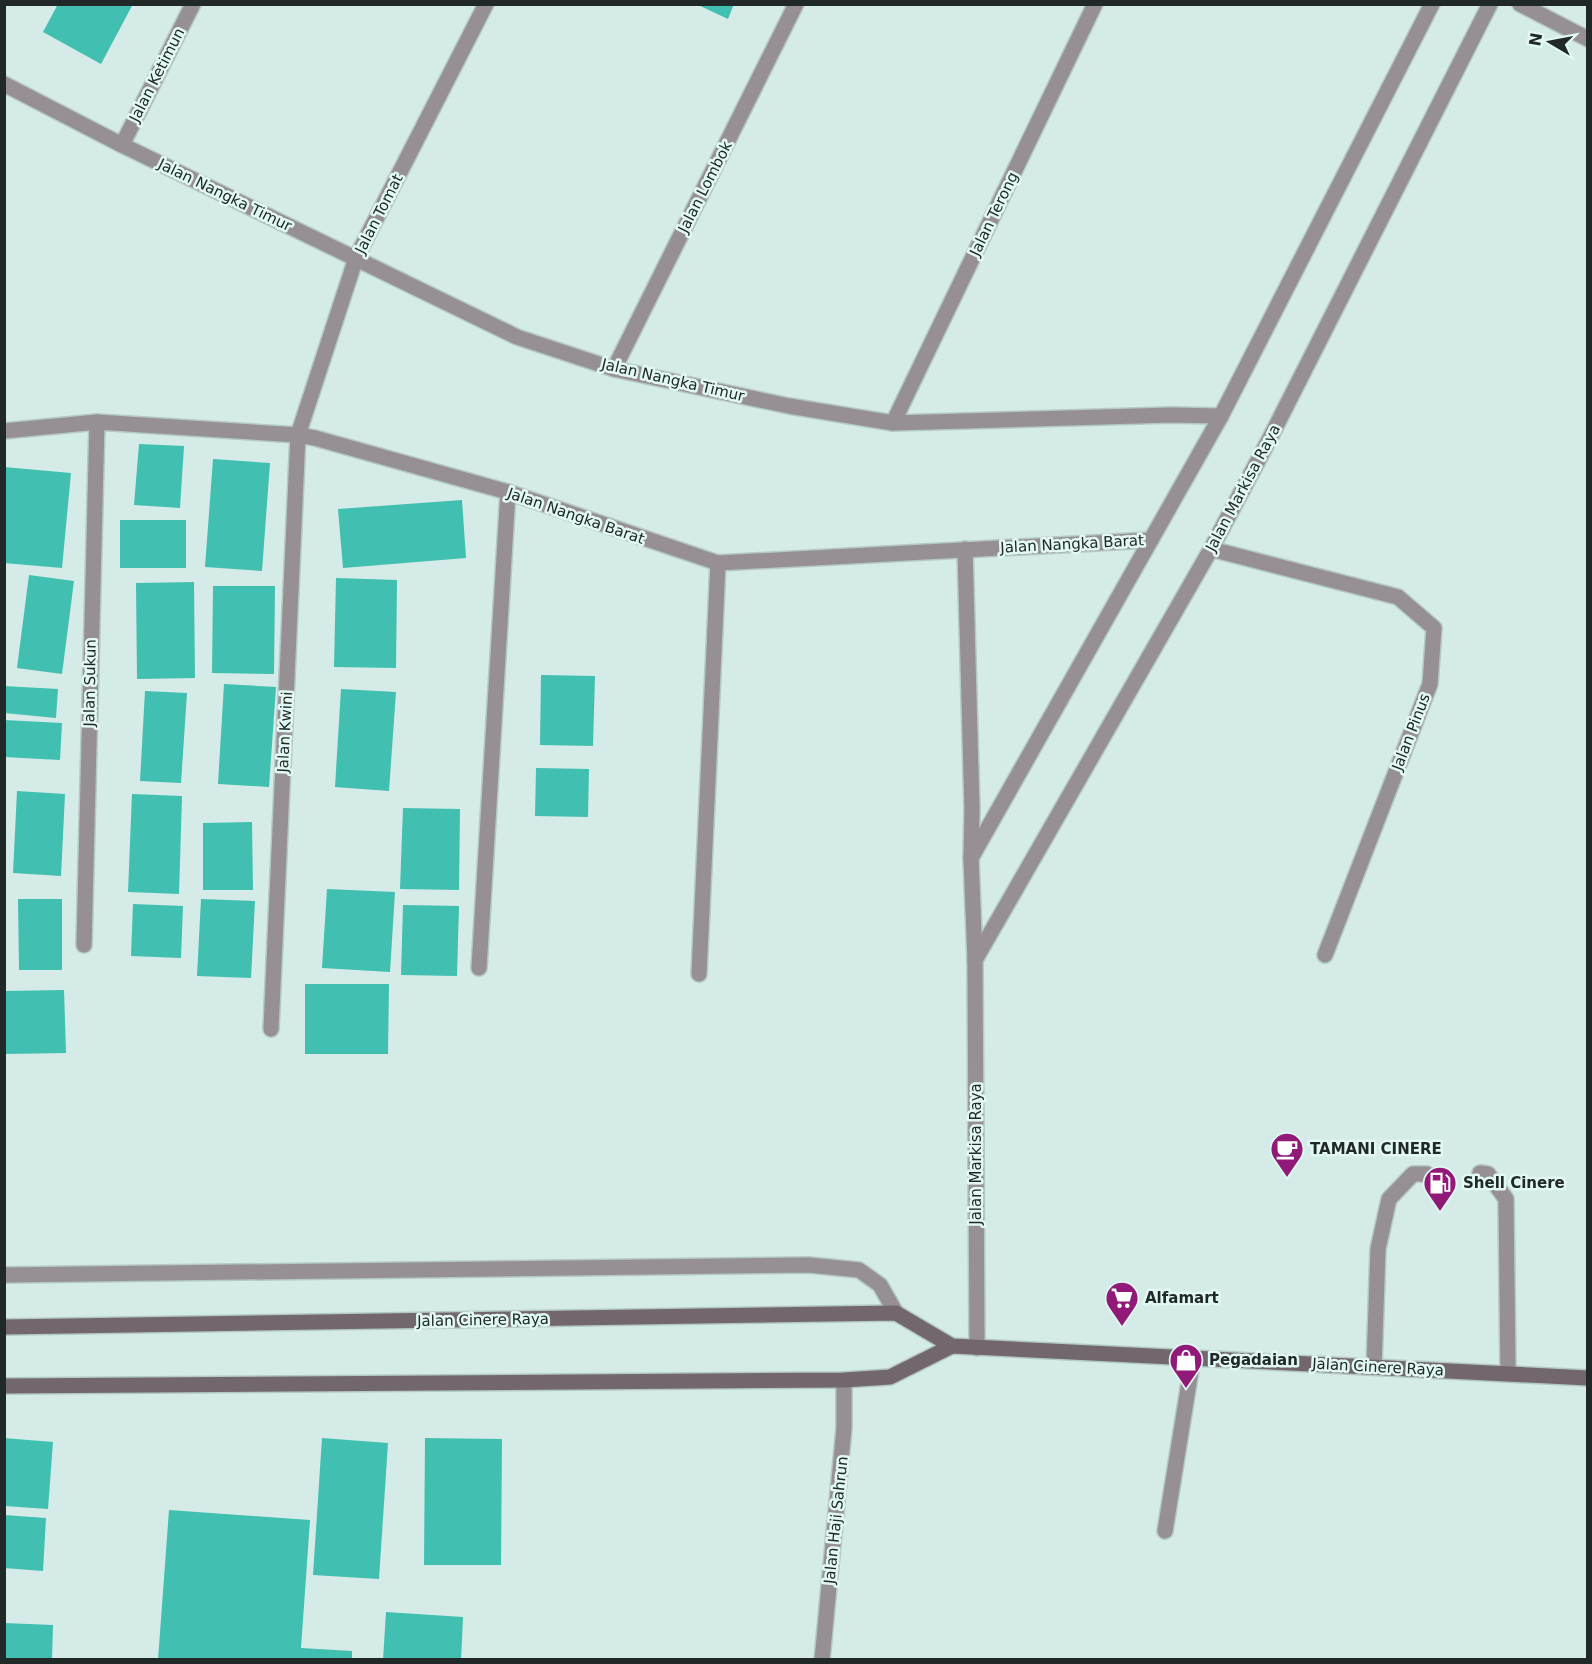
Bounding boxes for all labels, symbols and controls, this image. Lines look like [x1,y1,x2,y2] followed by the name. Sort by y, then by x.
[1520,12,1580,72] north arrow
[125,25,188,126] street label: Jalan Ketimun
[1525,31,1546,48] text: N
[674,138,736,237] street label: Jalan Lombok
[154,154,295,236] street label: Jalan Nangka Timur
[965,169,1022,260] street label: Jalan Terong
[351,171,407,258] street label: Jalan Tomat
[599,355,747,405] street label: Jalan Nangka Timur
[1201,421,1284,556] street label: Jalan Markisa Raya
[504,484,647,548] street label: Jalan Nangka Barat
[999,531,1144,557] street label: Jalan Nangka Barat
[80,639,100,728] street label: Jalan Sukun
[274,691,296,774] street label: Jalan Kwini
[1388,691,1434,774] street label: Jalan Pinus
[967,1083,985,1226] street label: Jalan Markisa Raya
[1269,1131,1305,1178] cafe icon: TAMANI CINERE
[1310,1140,1442,1158] place label: TAMANI CINERE
[1422,1165,1458,1212] fuel station icon: Shell Cinere
[1463,1174,1565,1192] place label: Shell Cinere
[1104,1280,1140,1327] supermarket icon: Alfamart
[1145,1289,1219,1307] place label: Alfamart
[416,1310,549,1330] street label: Jalan Cinere Raya
[1168,1342,1204,1389] shop icon: Pegadaian
[1209,1351,1298,1369] place label: Pegadaian
[1311,1355,1444,1379] street label: Jalan Cinere Raya
[820,1455,852,1586] street label: Jalan Haji Sahrun

